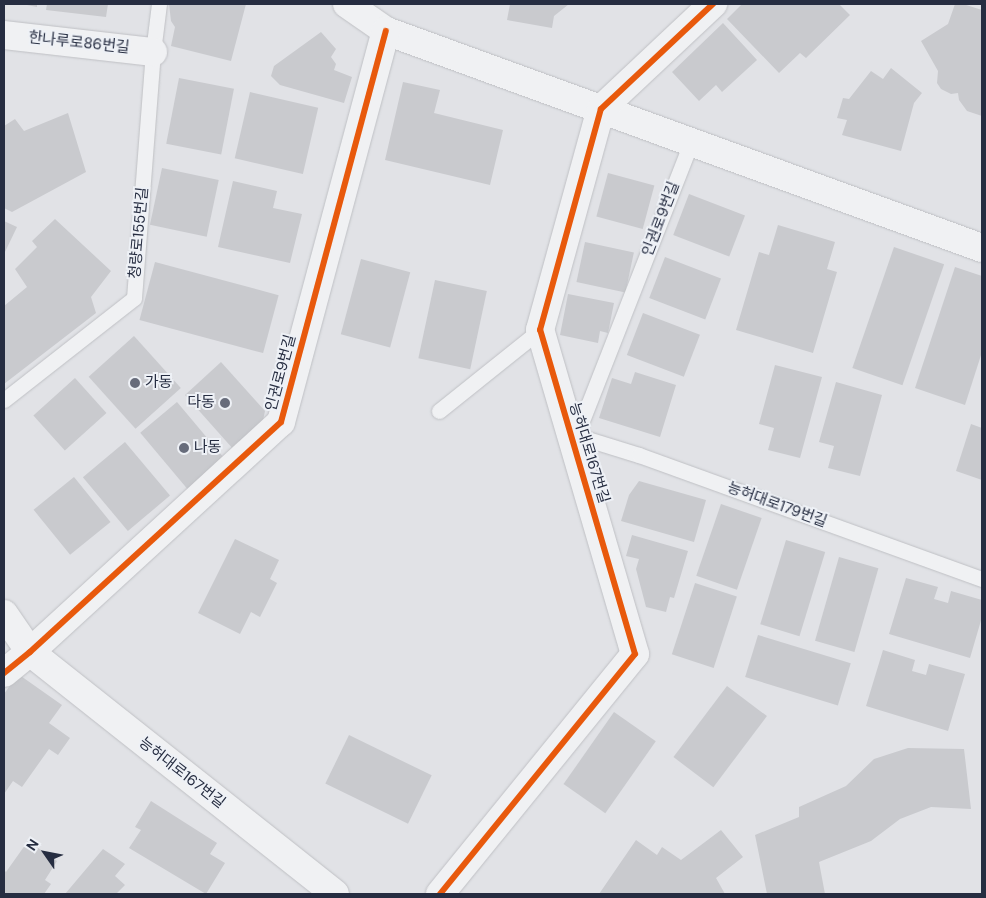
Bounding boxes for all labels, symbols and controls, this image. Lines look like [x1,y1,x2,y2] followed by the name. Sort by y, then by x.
[28,29,130,57] street label: 한나루로86번길
[639,179,683,259] street label: 인권로9번길
[126,186,152,280] street label: 청량로155번길
[262,333,300,413] street label: 인권로9번길
[145,374,173,392] place label: 가동
[129,377,141,389] marker: 가동
[187,394,215,412] place label: 다동
[219,397,231,409] marker: 다동
[565,400,613,506] street label: 능허대로167번길
[194,439,222,457] place label: 나동
[178,442,190,454] marker: 나동
[725,479,829,531] street label: 능허대로179번길
[135,734,229,812] street label: 능허대로167번길
[20,828,70,878] north arrow
[22,836,43,854] text: N

